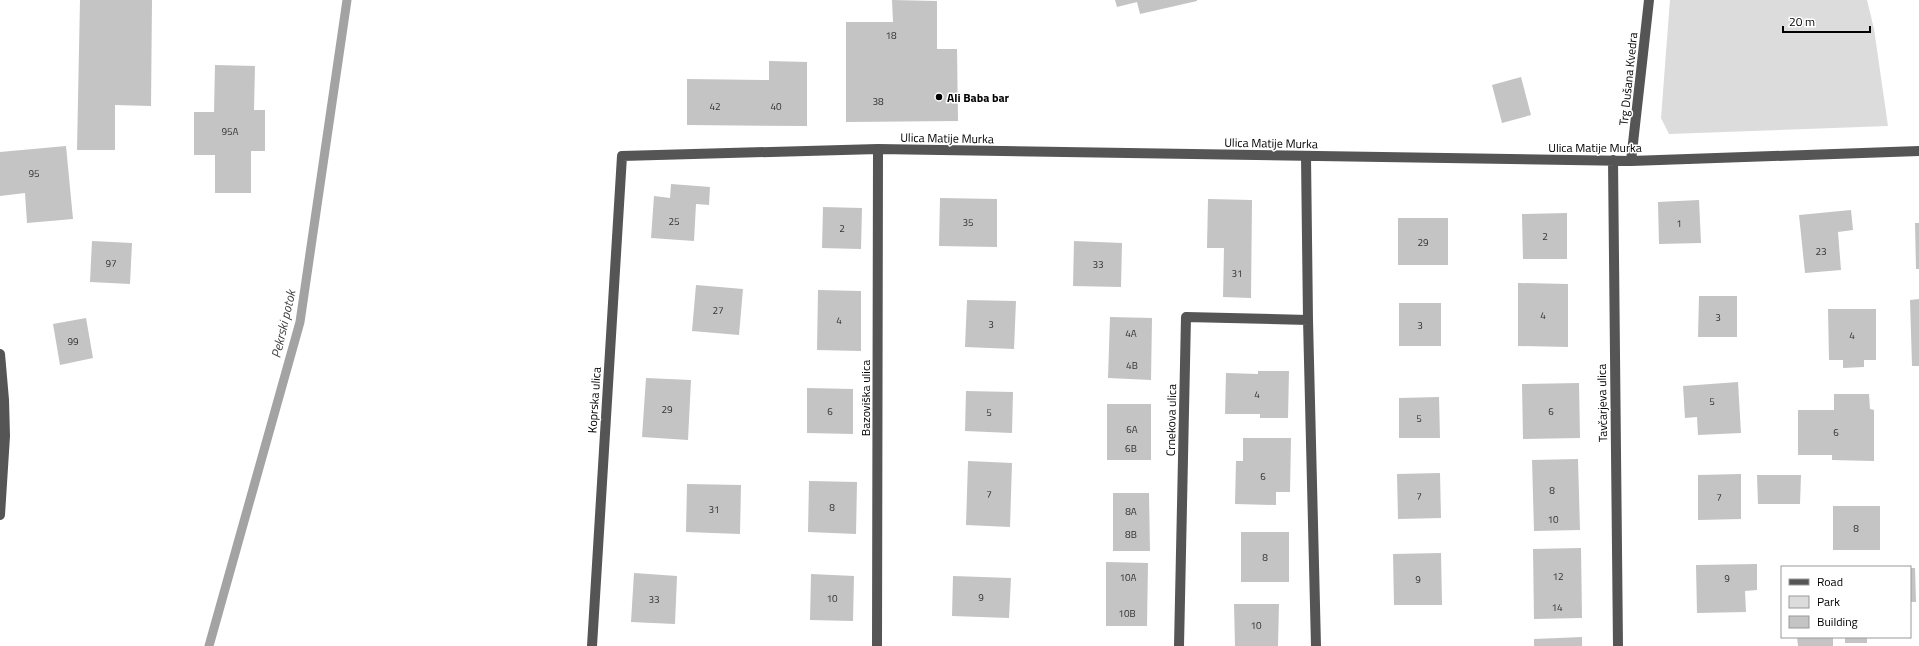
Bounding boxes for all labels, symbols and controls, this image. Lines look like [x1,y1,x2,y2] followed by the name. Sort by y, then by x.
[1783,8,1870,34] scale bar
[1789,12,1815,31] text: 20 m
[885,28,897,43] house number: 18
[1614,31,1642,127] street label: Trg Dušana Kvedra
[947,88,1010,107] place label: Ali Baba bar
[934,92,944,102] marker: Ali Baba bar
[872,94,884,109] house number: 38
[709,99,721,114] house number: 42
[770,99,782,114] house number: 40
[221,124,239,139] house number: 95A
[900,128,994,148] street label: Ulica Matije Murka
[1224,133,1318,153] street label: Ulica Matije Murka
[1548,138,1642,157] street label: Ulica Matije Murka
[28,166,40,181] house number: 95
[668,214,680,229] house number: 25
[962,215,974,230] house number: 35
[1676,216,1682,231] house number: 1
[839,221,845,236] house number: 2
[1542,229,1548,244] house number: 2
[1417,235,1429,250] house number: 29
[1815,244,1827,259] house number: 23
[105,256,117,271] house number: 97
[1092,257,1104,272] house number: 33
[1231,266,1243,281] house number: 31
[265,286,301,360] water label: Pekrski potok
[712,303,724,318] house number: 27
[1540,308,1546,323] house number: 4
[1715,310,1721,325] house number: 3
[836,313,842,328] house number: 4
[988,317,994,332] house number: 3
[1417,318,1423,333] house number: 3
[1125,326,1137,341] house number: 4A
[1849,328,1855,343] house number: 4
[67,334,79,349] house number: 99
[1126,358,1138,373] house number: 4B
[856,360,875,436] street label: Bazoviška ulica
[1592,364,1612,442] street label: Tavčarjeva ulica
[582,366,606,434] street label: Koprska ulica
[1161,384,1181,456] street label: Crnekova ulica
[1254,387,1260,402] house number: 4
[1709,394,1715,409] house number: 5
[661,402,673,417] house number: 29
[827,404,833,419] house number: 6
[1548,404,1554,419] house number: 6
[986,405,992,420] house number: 5
[1416,411,1422,426] house number: 5
[1126,422,1138,437] house number: 6A
[1833,425,1839,440] house number: 6
[1125,441,1137,456] house number: 6B
[1260,469,1266,484] house number: 6
[1549,483,1555,498] house number: 8
[986,487,992,502] house number: 7
[1416,489,1422,504] house number: 7
[1716,490,1722,505] house number: 7
[829,500,835,515] house number: 8
[708,502,720,517] house number: 31
[1125,504,1137,519] house number: 8A
[1547,512,1559,527] house number: 10
[1853,521,1859,536] house number: 8
[1125,527,1137,542] house number: 8B
[1262,550,1268,565] house number: 8
[1781,566,1911,638] legend
[1552,569,1564,584] house number: 12
[1119,570,1137,585] house number: 10A
[1724,571,1730,586] house number: 9
[1415,572,1421,587] house number: 9
[1817,572,1843,591] text: Road
[978,590,984,605] house number: 9
[826,591,838,606] house number: 10
[648,592,660,607] house number: 33
[1817,592,1840,611] text: Park
[1551,600,1563,615] house number: 14
[1118,606,1136,621] house number: 10B
[1817,612,1858,631] text: Building
[1250,618,1262,633] house number: 10

